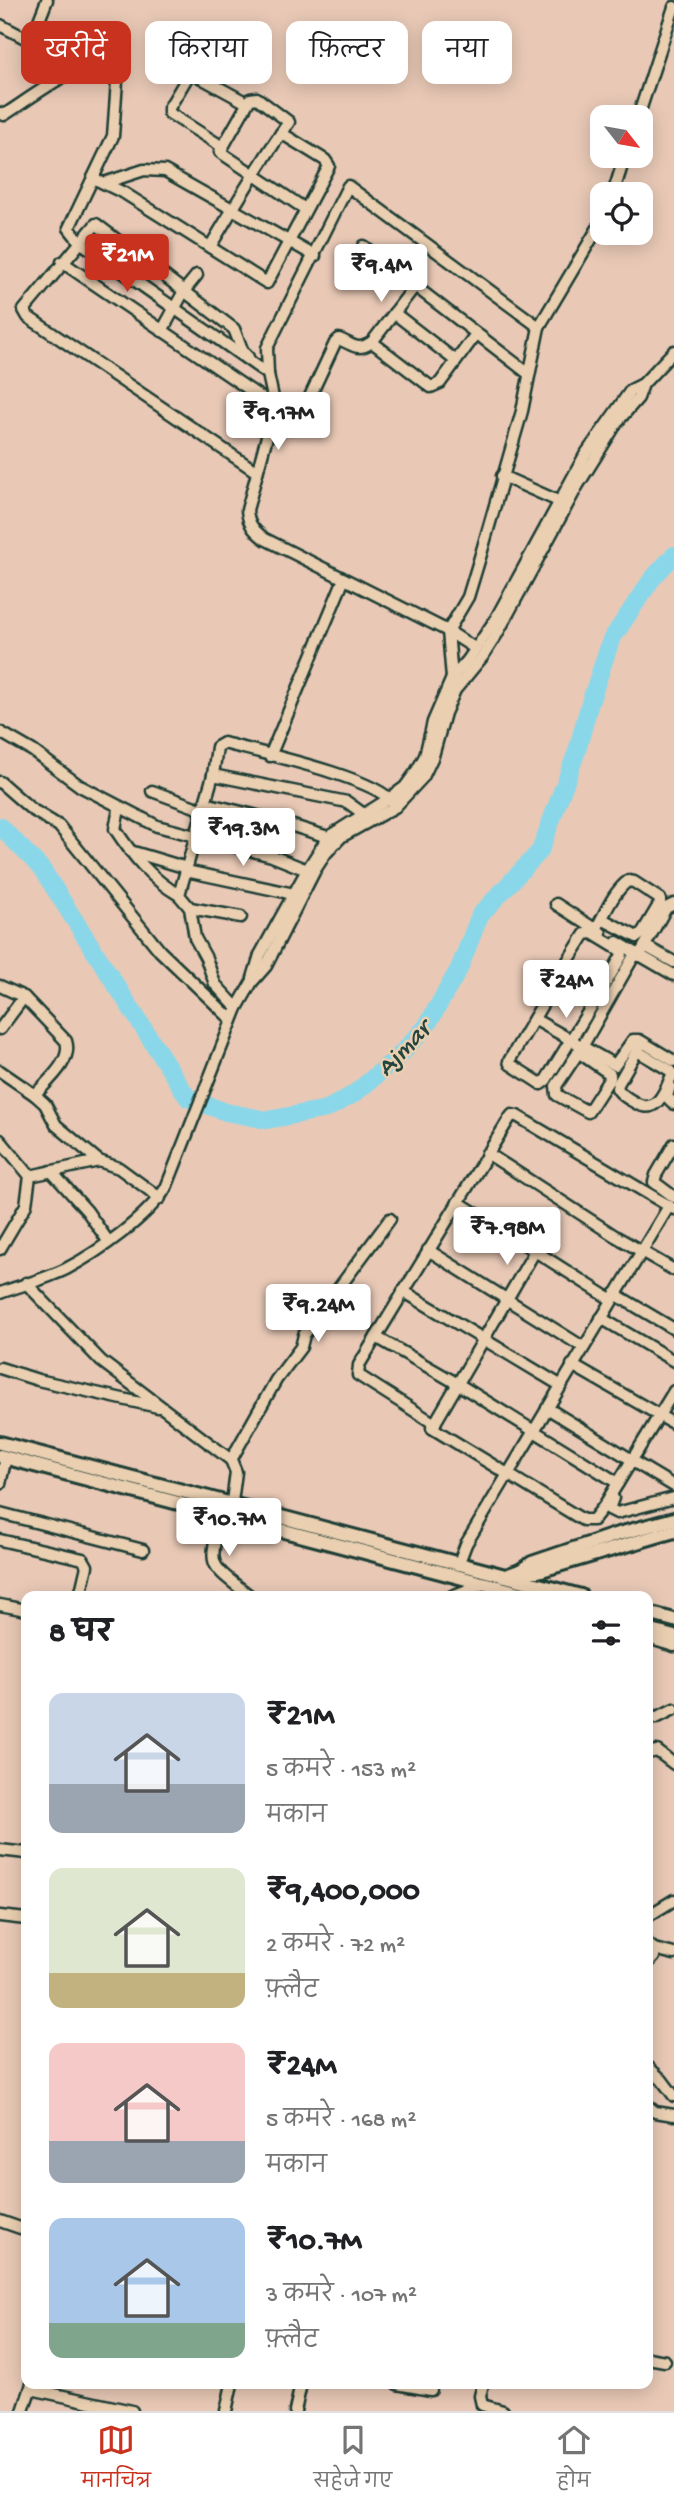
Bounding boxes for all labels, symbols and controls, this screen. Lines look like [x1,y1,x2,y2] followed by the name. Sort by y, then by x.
[21,21,131,84] chip: खरीदें
[145,21,272,84] chip: किराया
[286,21,408,84] chip: फ़िल्टर
[422,21,512,84] chip: नया
[590,105,653,168] north arrow
[590,105,653,245] map controls
[590,182,653,245] button: locate
[86,234,168,294] pin: ₹21M
[101,243,153,270] text: ₹21M
[332,244,430,304] pin: ₹9.4M
[350,253,412,280] text: ₹9.4M
[221,392,335,452] pin: ₹9.17M
[242,401,314,428] text: ₹9.17M
[186,808,300,868] pin: ₹19.3M
[207,817,279,844] text: ₹19.3M
[525,960,607,1020] pin: ₹24M
[539,969,593,996] text: ₹24M
[372,1013,442,1084] water label: Ajmar
[450,1208,564,1267] pin: ₹7.98M
[469,1216,545,1243] text: ₹7.98M
[261,1284,375,1344] pin: ₹9.24M
[282,1293,354,1320] text: ₹9.24M
[172,1498,286,1558] pin: ₹10.7M
[192,1507,266,1534] text: ₹10.7M
[587,1614,625,1652] icon: filters
[49,1618,112,1653] text: 8 घर
[266,1701,334,1736] text: ₹21M
[105,1721,189,1805] icon: home
[266,1758,416,1785] text: 5 कमरे · 153 m²
[266,1804,327,1831] text: मकान
[266,1876,420,1911] text: ₹9,400,000
[105,1896,189,1980] icon: home
[266,1933,405,1960] text: 2 कमरे · 72 m²
[266,1979,318,2006] text: फ़्लैट
[266,2051,336,2086] text: ₹24M
[105,2071,189,2155] icon: home
[266,2108,416,2135] text: 5 कमरे · 168 m²
[266,2154,327,2181] text: मकान
[266,2226,362,2261] text: ₹10.7M
[105,2246,189,2330] icon: home
[266,2283,417,2310] text: 3 कमरे · 107 m²
[266,2329,318,2356] text: फ़्लैट
[81,2421,151,2501] tab: मानचित्र
[314,2421,392,2501] tab: सहेजे गए
[555,2421,593,2501] tab: होम

